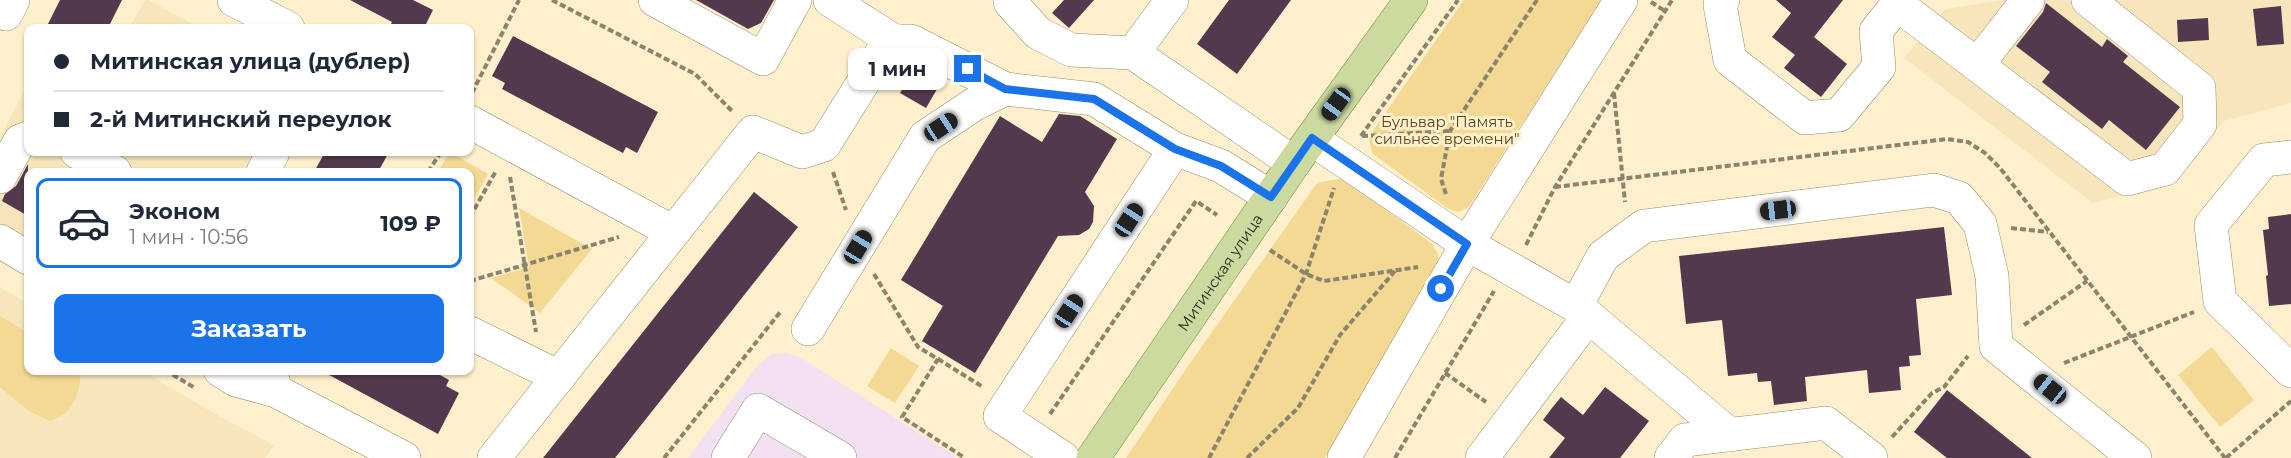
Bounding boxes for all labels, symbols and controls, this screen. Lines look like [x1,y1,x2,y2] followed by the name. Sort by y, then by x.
[90,48,411,75] text: Митинская улица (дублер)
[848,48,947,90] callout: 1 мин
[954,55,981,82] route end
[869,57,926,81] text: 1 мин
[1318,84,1354,124] car
[90,106,392,133] text: 2-й Митинский переулок
[921,110,961,144] car
[1374,112,1520,148] park label: Бульвар "Память сильнее времени"
[57,196,111,250] icon: car
[129,198,220,225] text: Эконом
[1759,199,1797,221] car
[1112,200,1146,240] car
[380,210,441,237] text: 109 ₽
[1173,210,1266,334] street label: Митинская улица
[129,225,248,249] text: 1 мин · 10:56
[841,227,875,267] car
[1427,275,1454,302] route start
[1052,291,1086,331] car
[54,294,444,363] button: Заказать
[2030,371,2070,407] car

